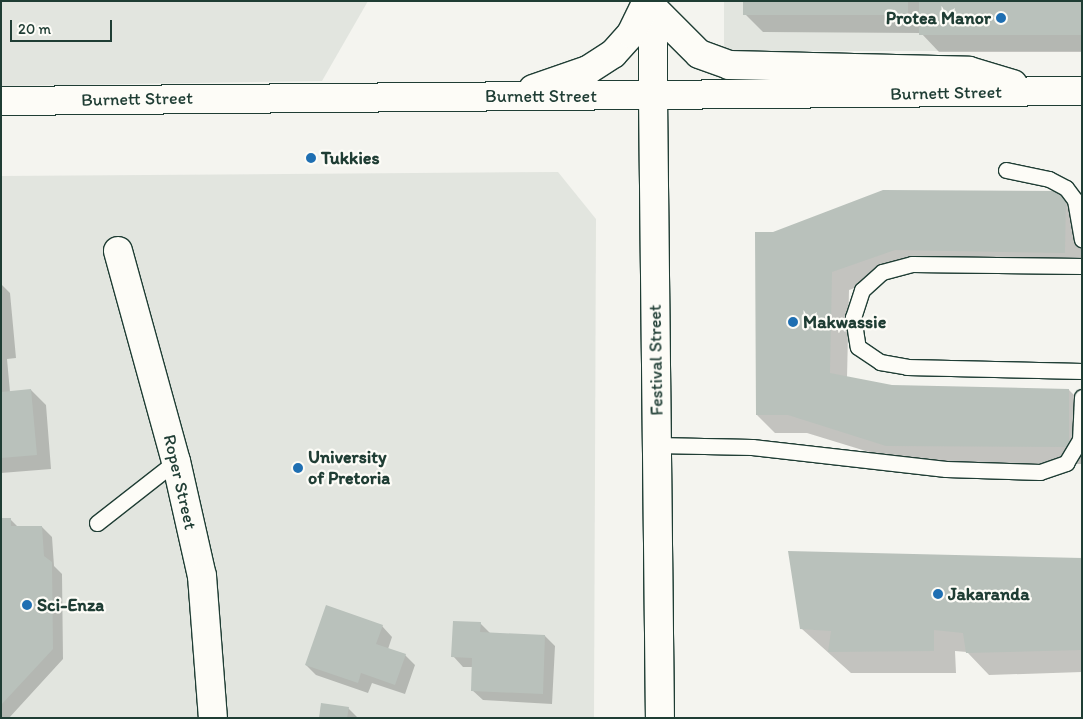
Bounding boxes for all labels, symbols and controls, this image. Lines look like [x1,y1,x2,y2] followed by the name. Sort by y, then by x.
[886,7,991,29] place label: Protea Manor
[12,10,115,42] scale bar
[995,12,1007,24] marker: Protea Manor
[18,20,51,38] text: 20 m
[890,81,1002,105] street label: Burnett Street
[485,85,597,107] street label: Burnett Street
[81,87,193,111] street label: Burnett Street
[321,147,380,169] place label: Tukkies
[305,152,317,164] marker: Tukkies
[644,304,668,416] street label: Festival Street
[803,311,886,333] place label: Makwassie
[787,316,799,328] marker: Makwassie
[159,433,201,531] street label: Roper Street
[308,447,391,489] place label: University of Pretoria
[292,462,304,474] marker: University of Pretoria
[948,583,1030,605] place label: Jakaranda
[932,588,944,600] marker: Jakaranda
[37,594,104,616] place label: Sci-Enza
[21,599,33,611] marker: Sci-Enza

